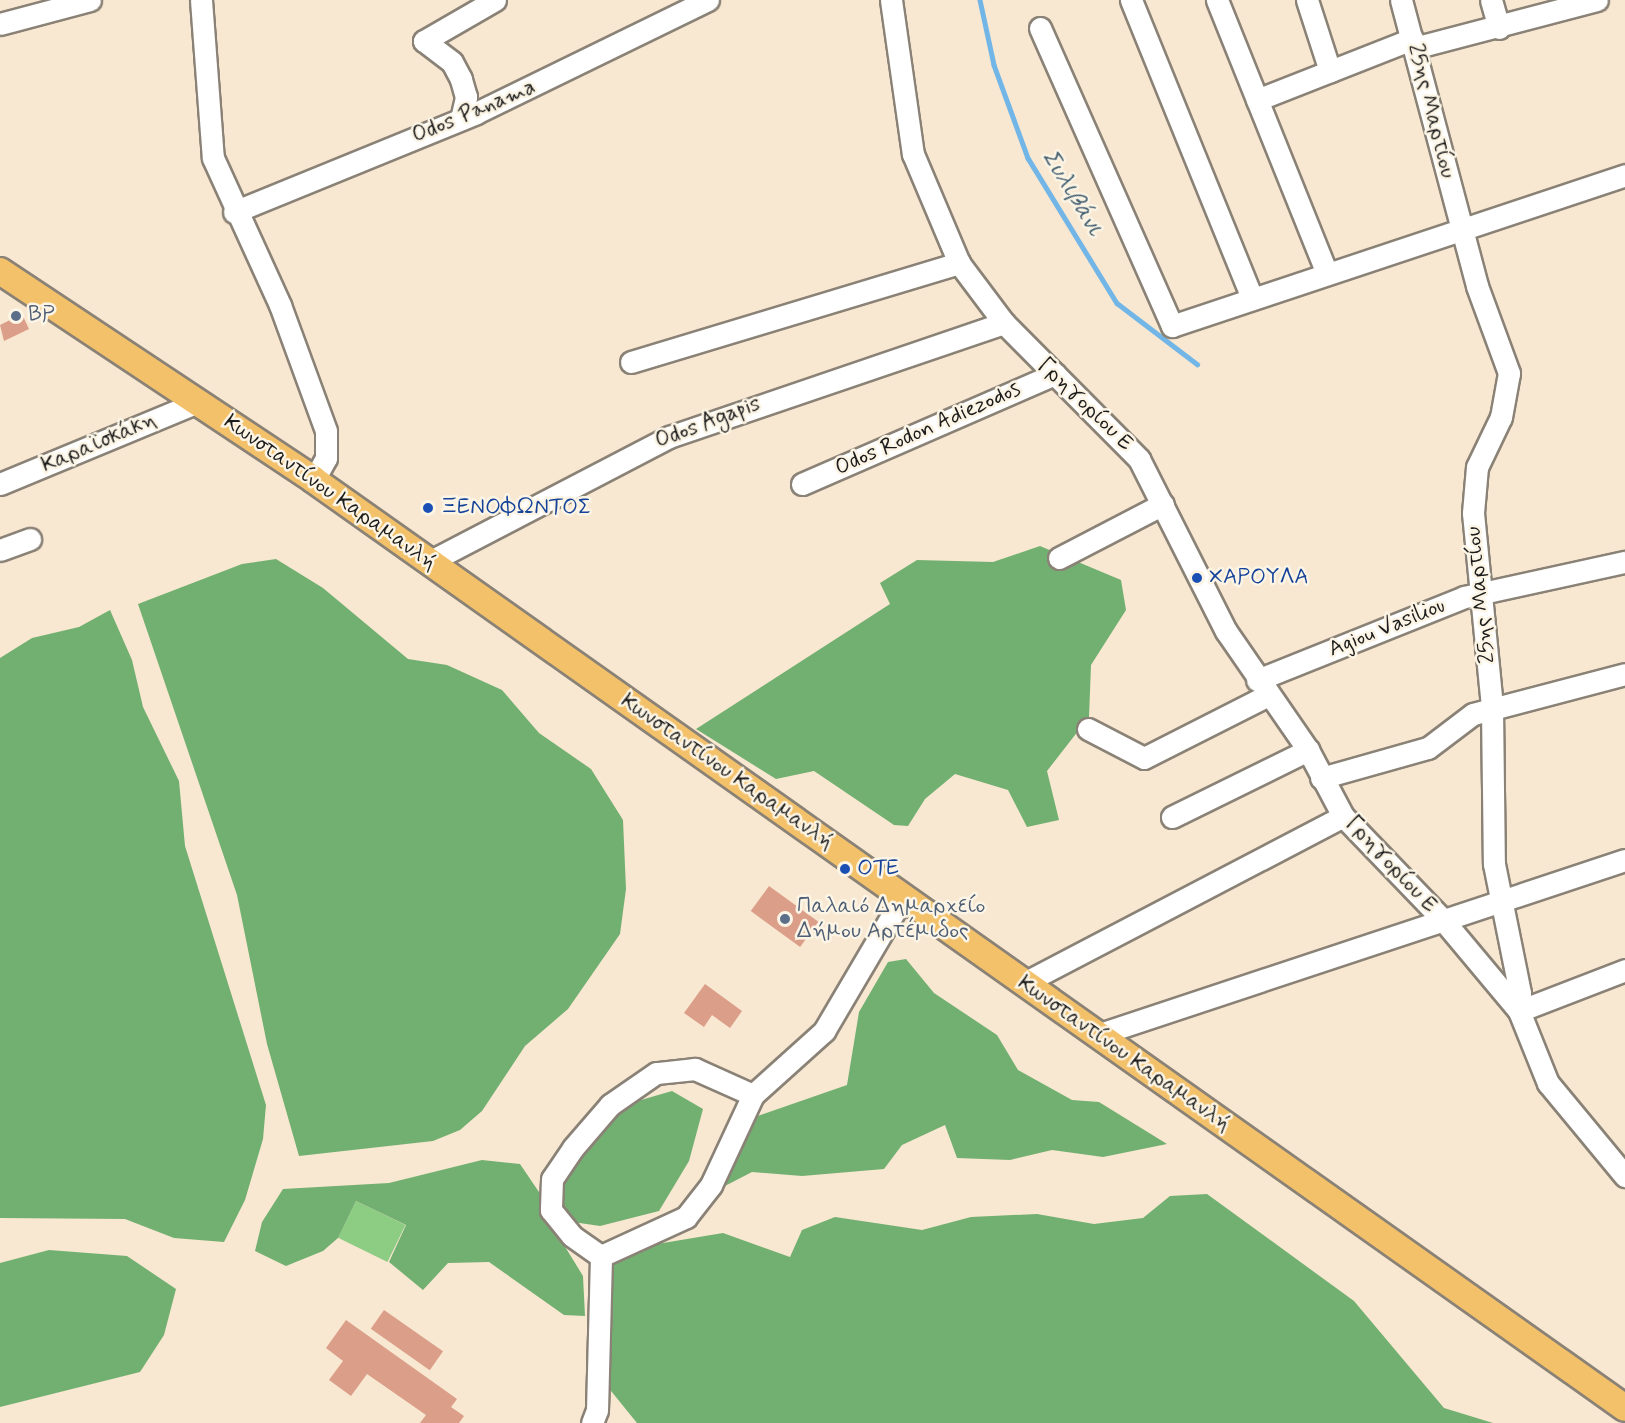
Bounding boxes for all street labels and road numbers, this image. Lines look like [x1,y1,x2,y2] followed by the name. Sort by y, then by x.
[1402,41,1460,181] street label: 25ης Μαρτίου
[408,74,540,150] street label: Odos Panama
[1031,353,1139,457] street label: Γρηγορίου Ε
[828,375,1028,483] street label: Odos Rodon Adiezodos
[653,391,763,455] street label: Odos Agapis
[38,407,160,479] street label: Καραϊσκάκη
[218,409,442,577] street label: Κωνσταντίνου Καραμανλή
[1461,525,1501,665] street label: 25ης Μαρτίου
[1325,593,1449,663] street label: Agiou Vasiliou
[615,688,839,856] street label: Κωνσταντίνου Καραμανλή
[1339,811,1443,919] street label: Γρηγορίου Ε
[1012,970,1236,1138] street label: Κωνσταντίνου Καραμανλή

